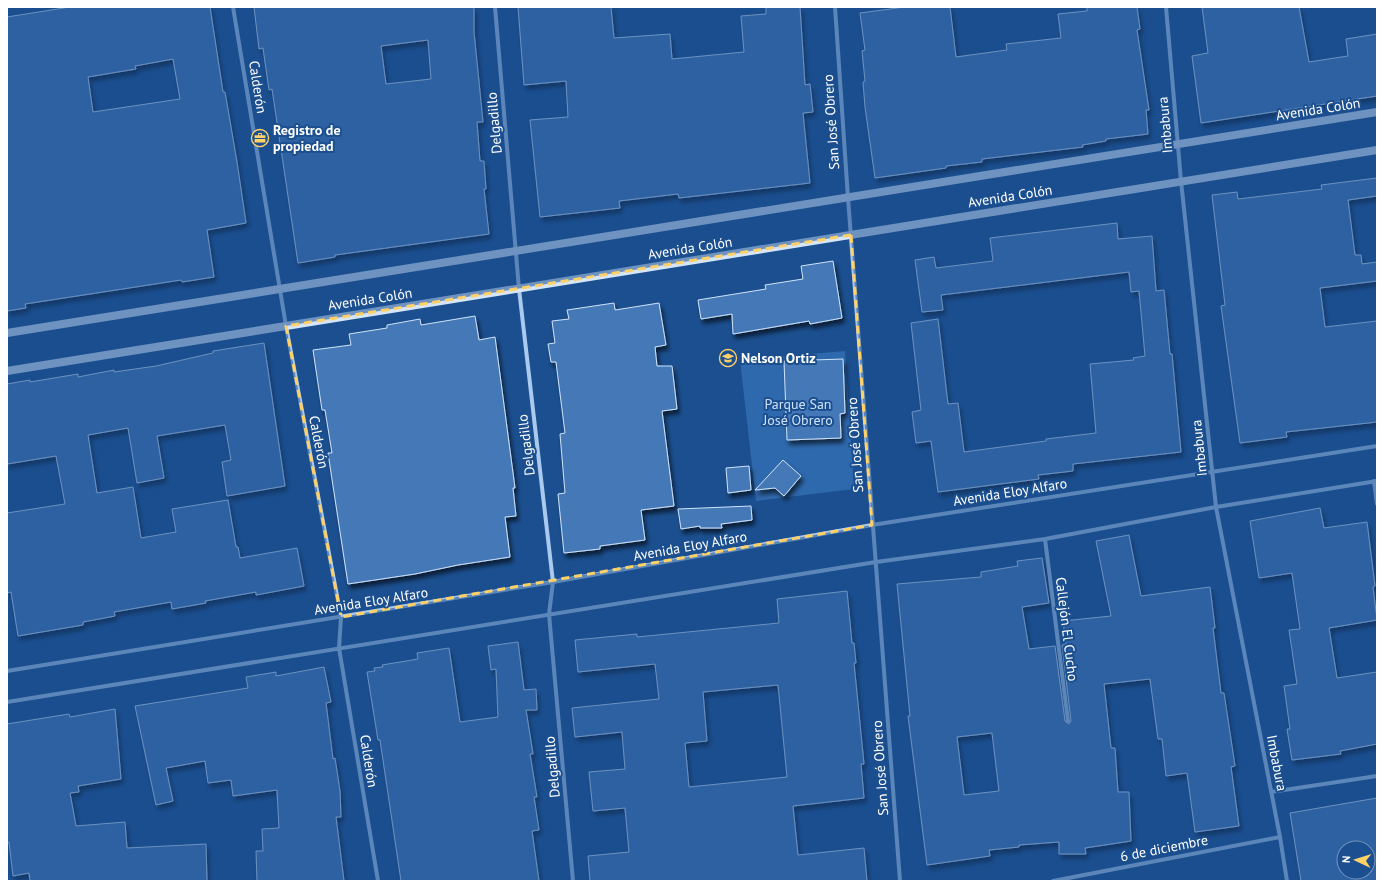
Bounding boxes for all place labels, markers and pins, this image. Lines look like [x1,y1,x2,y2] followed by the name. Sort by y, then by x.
[273,121,341,155] place label: Registro de propiedad
[250,128,270,148] office icon: Registro de propiedad
[718,348,738,368] school or university icon: Nelson Ortiz
[741,349,816,367] place label: Nelson Ortiz

